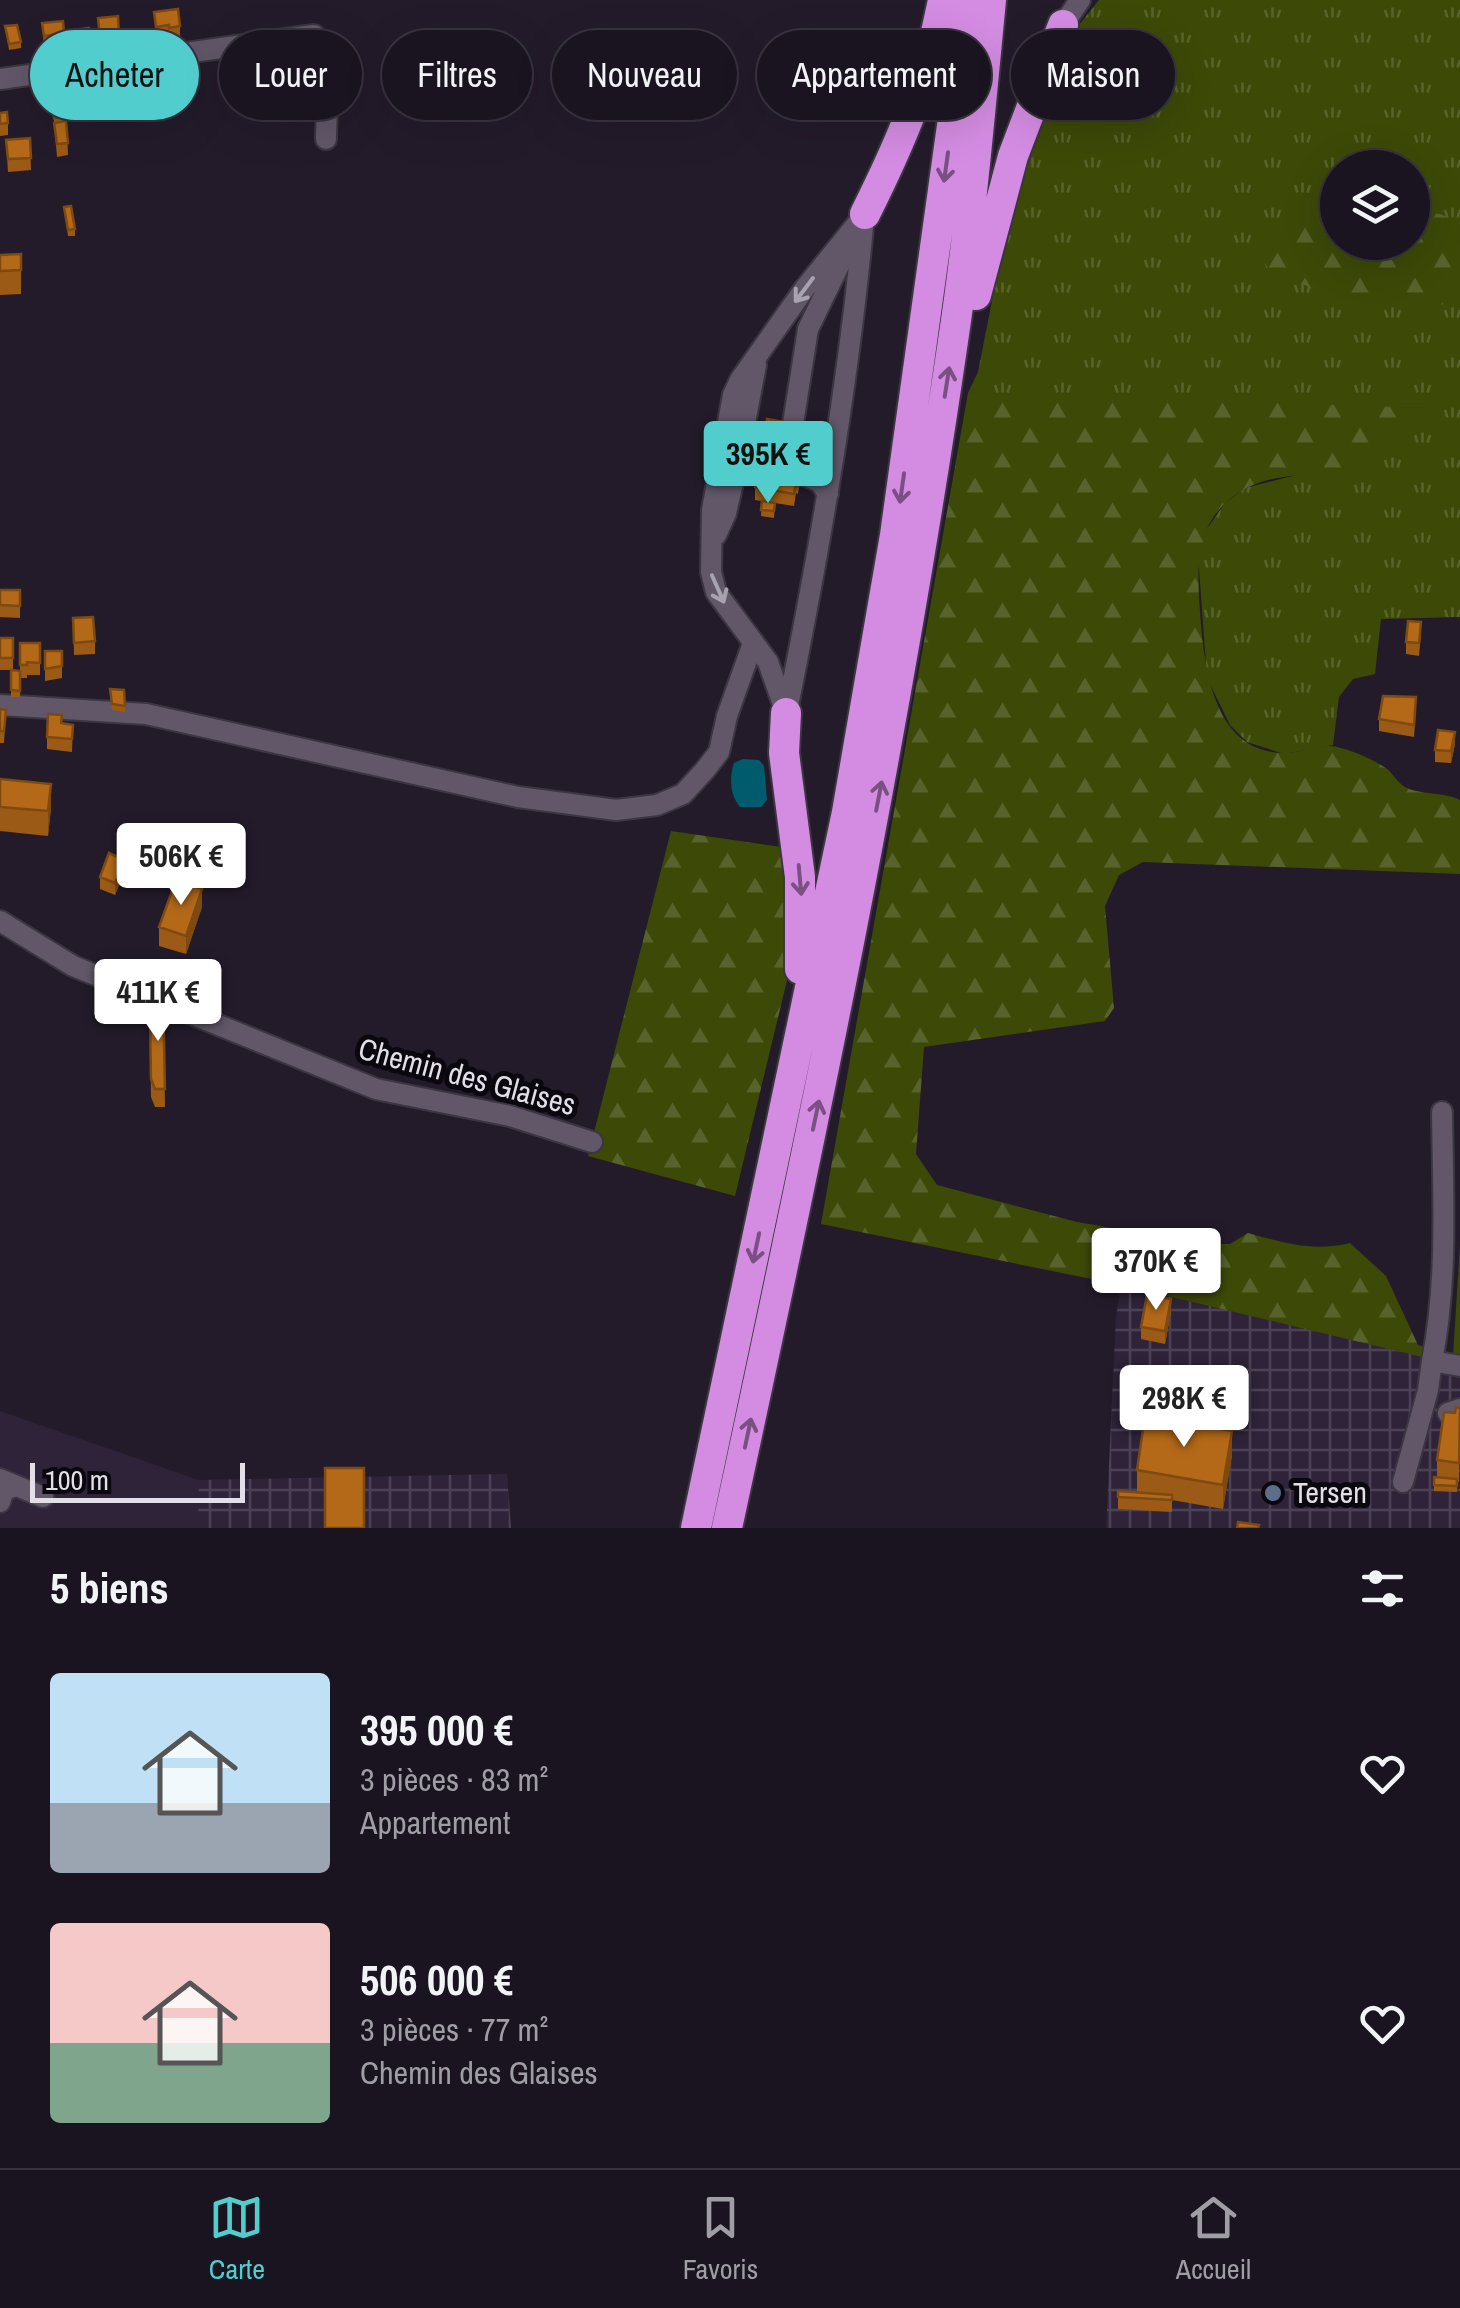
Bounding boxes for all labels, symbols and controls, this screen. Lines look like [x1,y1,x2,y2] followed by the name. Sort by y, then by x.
[30,30,199,120] chip: Acheter
[219,30,362,120] chip: Louer
[382,30,532,120] chip: Filtres
[552,30,737,120] chip: Nouveau
[757,30,991,120] chip: Appartement
[1011,30,1175,120] chip: Maison
[937,150,955,182] one-way arrow
[1320,150,1430,260] map controls
[1320,150,1430,260] button: layers
[793,276,814,303] one-way arrow
[938,366,957,398] one-way arrow
[687,421,849,506] pin: 395K €
[726,432,810,475] text: 395K €
[892,472,910,504] one-way arrow
[710,573,728,604] one-way arrow
[870,781,889,813] one-way arrow
[100,823,262,908] pin: 506K €
[139,834,223,877] text: 506K €
[790,863,809,895] one-way arrow
[77,959,239,1044] pin: 411K €
[116,970,200,1013] text: 411K €
[354,1028,580,1124] street label: Chemin des Glaises
[808,1100,827,1132] one-way arrow
[1075,1228,1237,1313] pin: 370K €
[745,1231,764,1263] one-way arrow
[1114,1239,1198,1282] text: 370K €
[1103,1365,1265,1450] pin: 298K €
[1142,1376,1226,1419] text: 298K €
[739,1418,758,1450] one-way arrow
[30,1458,245,1502] scale bar
[45,1461,109,1499] text: 100 m
[1293,1472,1367,1512] place label: Tersen
[1262,1482,1284,1504] marker: Tersen
[50,1560,169,1616] text: 5 biens
[1355,1561,1410,1616] icon: filters
[360,1702,513,1758] text: 395 000 €
[130,1713,250,1833] icon: home
[1355,1746,1410,1801] icon: heart
[360,1758,548,1801] text: 3 pièces · 83 m²
[360,1801,510,1844] text: Appartement
[360,1952,513,2008] text: 506 000 €
[130,1963,250,2083] icon: home
[1355,1996,1410,2051] icon: heart
[360,2008,548,2051] text: 3 pièces · 77 m²
[360,2051,598,2094] text: Chemin des Glaises
[209,2190,265,2288] tab: Carte
[683,2190,758,2288] tab: Favoris
[1176,2190,1251,2288] tab: Accueil

